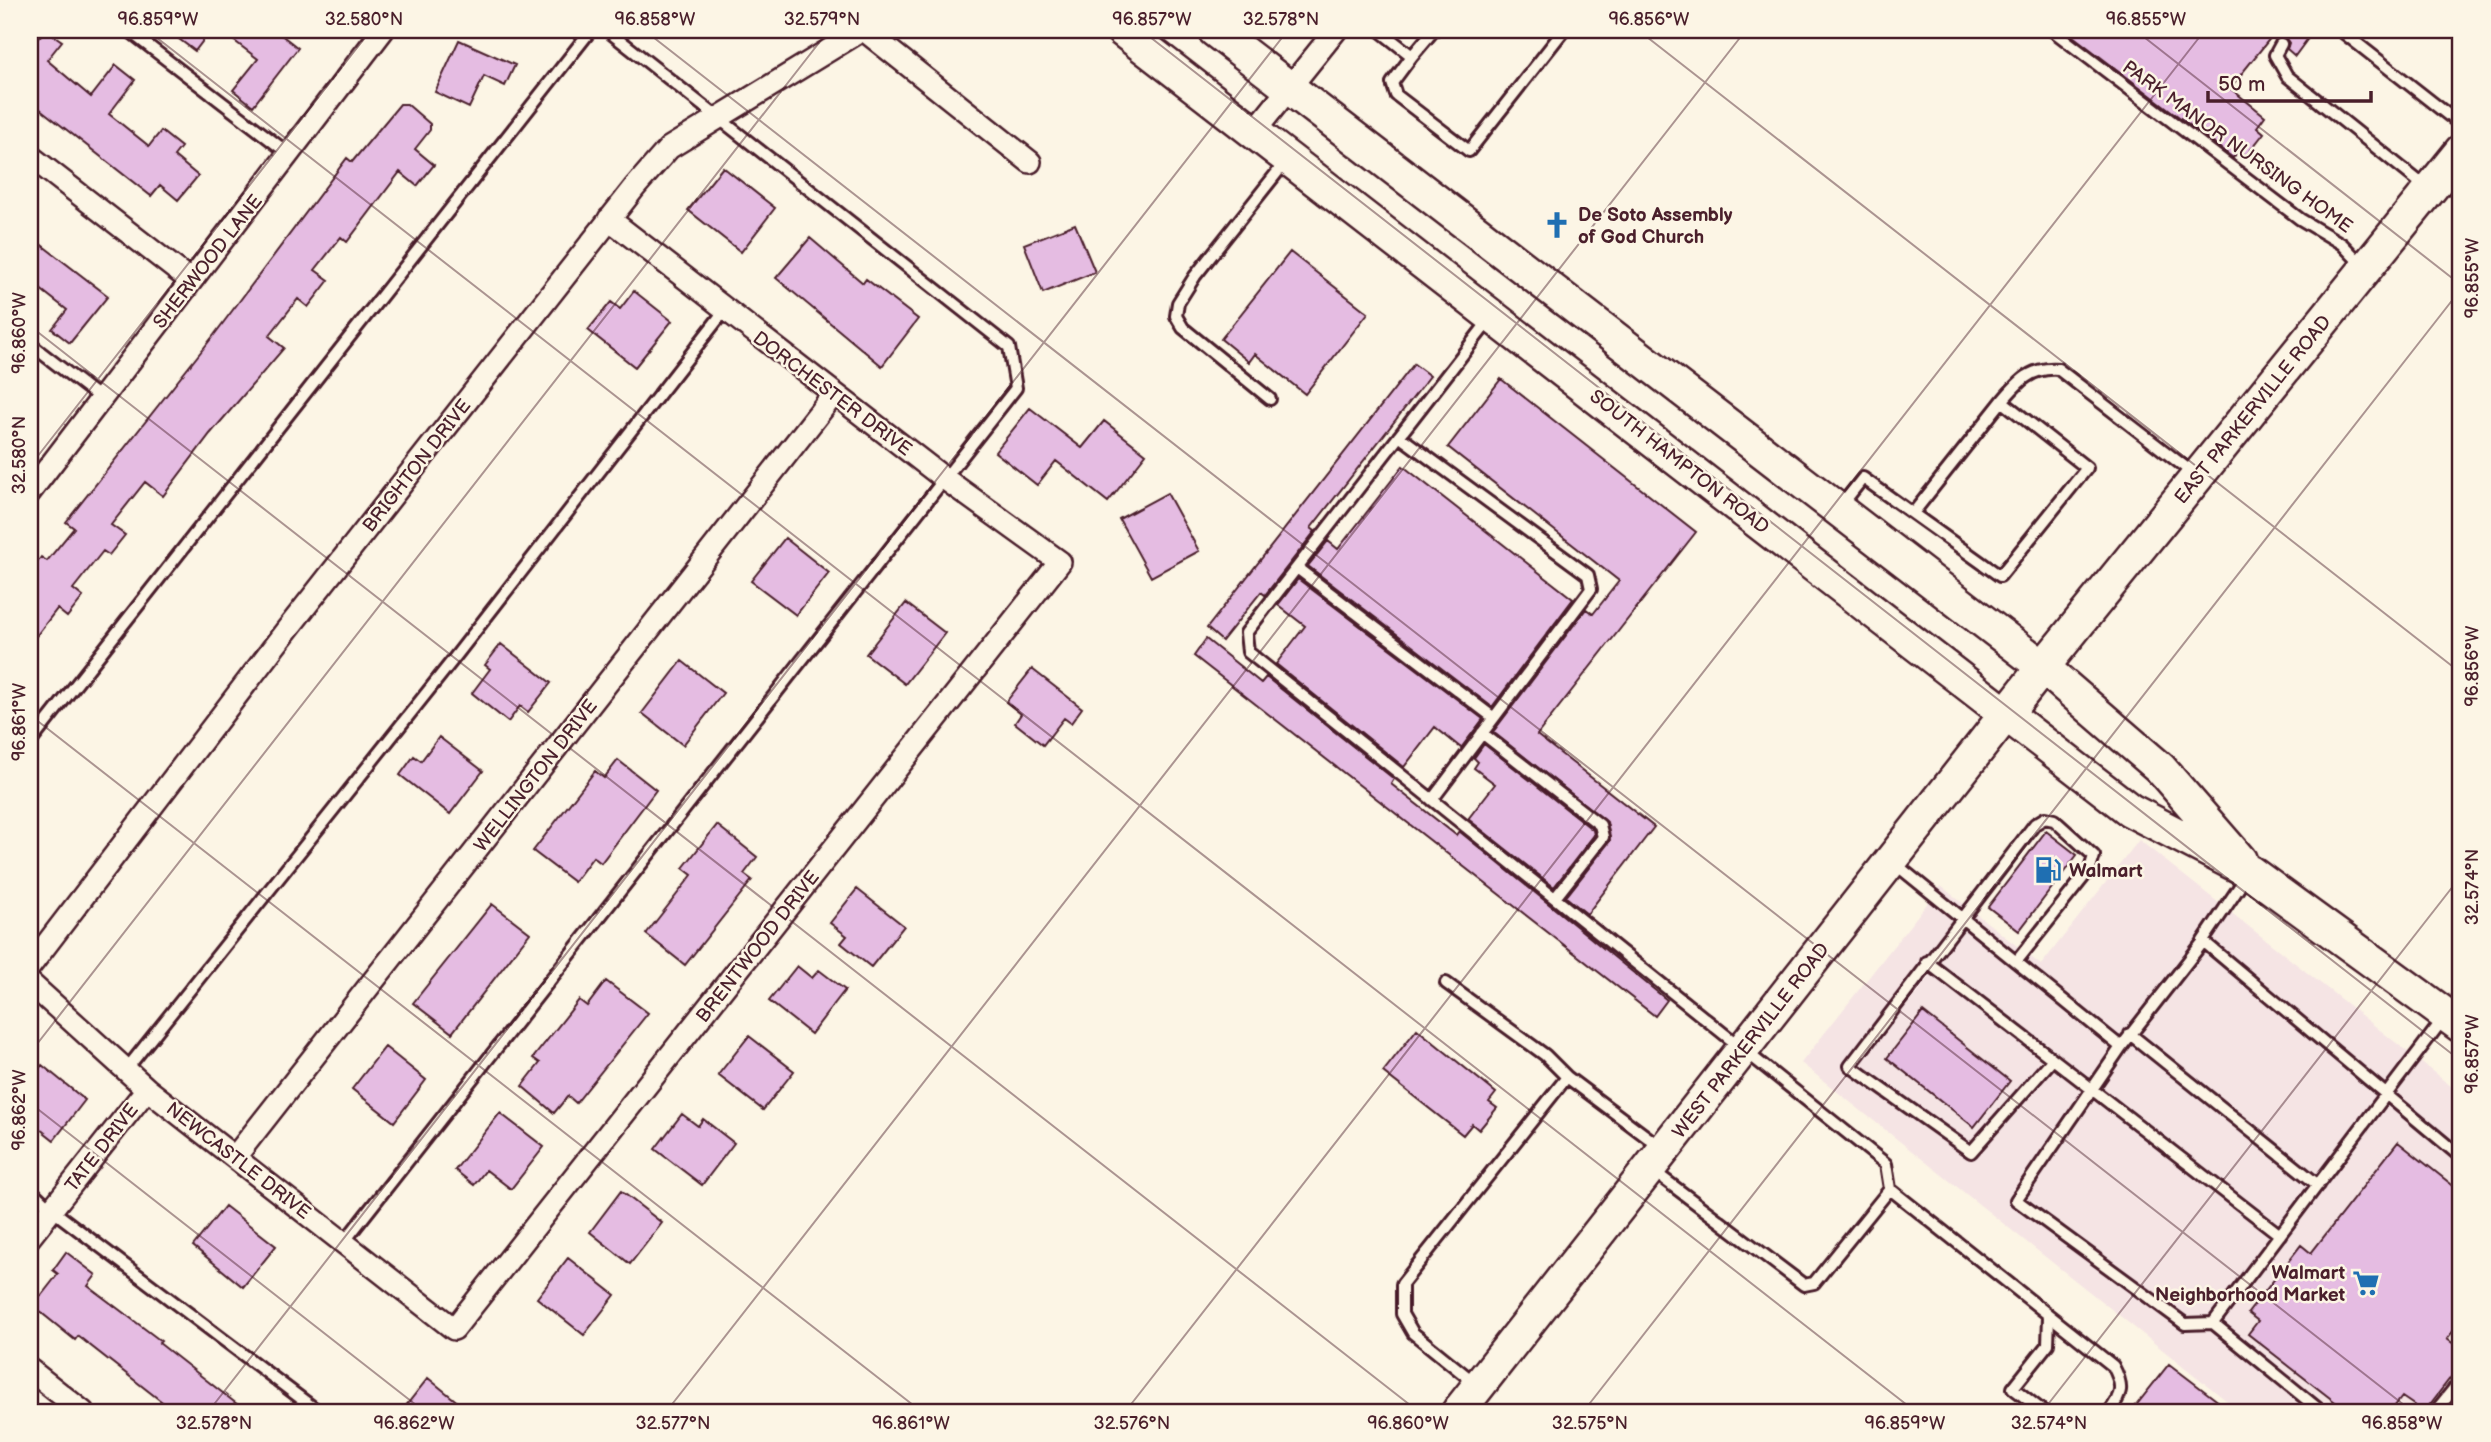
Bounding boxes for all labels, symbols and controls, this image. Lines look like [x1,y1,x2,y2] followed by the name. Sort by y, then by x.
[118,9,199,30] text: 96.859°W
[325,9,403,30] text: 32.580°N
[615,9,696,30] text: 96.858°W
[784,9,860,30] text: 32.579°N
[1112,9,1192,30] text: 96.857°W
[1243,9,1319,30] text: 32.578°N
[1608,9,1690,30] text: 96.856°W
[2106,9,2187,30] text: 96.855°W
[2118,56,2357,238] street label: PARK MANOR NURSING HOME
[2208,60,2370,104] scale bar
[2218,72,2265,97] text: 50 m
[149,190,268,334] street label: SHERWOOD LANE
[1578,204,1733,249] place label: De Soto Assembly of God Church
[1542,210,1572,240] church icon: De Soto Assembly of God Church
[2462,237,2483,318] text: 96.855°W
[9,292,30,374] text: 96.860°W
[2170,311,2336,509] street label: EAST PARKERVILLE ROAD
[748,327,916,461] street label: DORCHESTER DRIVE
[1585,385,1773,539] street label: SOUTH HAMPTON ROAD
[358,395,476,537] street label: BRIGHTON DRIVE
[9,416,30,494] text: 32.580°N
[2462,625,2483,707] text: 96.856°W
[9,682,30,761] text: 96.861°W
[470,695,603,857] street label: WELLINGTON DRIVE
[2462,849,2483,925] text: 32.574°N
[2033,855,2063,885] fuel station icon: Walmart
[2069,860,2143,883] place label: Walmart
[692,866,825,1028] street label: BRENTWOOD DRIVE
[1668,939,1835,1143] street label: WEST PARKERVILLE ROAD
[2462,1014,2483,1094] text: 96.857°W
[9,1069,30,1151] text: 96.862°W
[161,1098,315,1225] street label: NEWCASTLE DRIVE
[61,1099,144,1197] street label: TATE DRIVE
[2155,1262,2346,1307] place label: Walmart Neighborhood Market
[2351,1268,2381,1298] supermarket icon: Walmart Neighborhood Market
[176,1413,252,1434] text: 32.578°N
[373,1413,455,1434] text: 96.862°W
[635,1413,711,1434] text: 32.577°N
[872,1413,951,1434] text: 96.861°W
[1094,1413,1170,1434] text: 32.576°N
[1367,1413,1449,1434] text: 96.860°W
[1552,1413,1628,1434] text: 32.575°N
[1865,1413,1946,1434] text: 96.859°W
[2011,1413,2087,1434] text: 32.574°N
[2362,1413,2443,1434] text: 96.858°W

